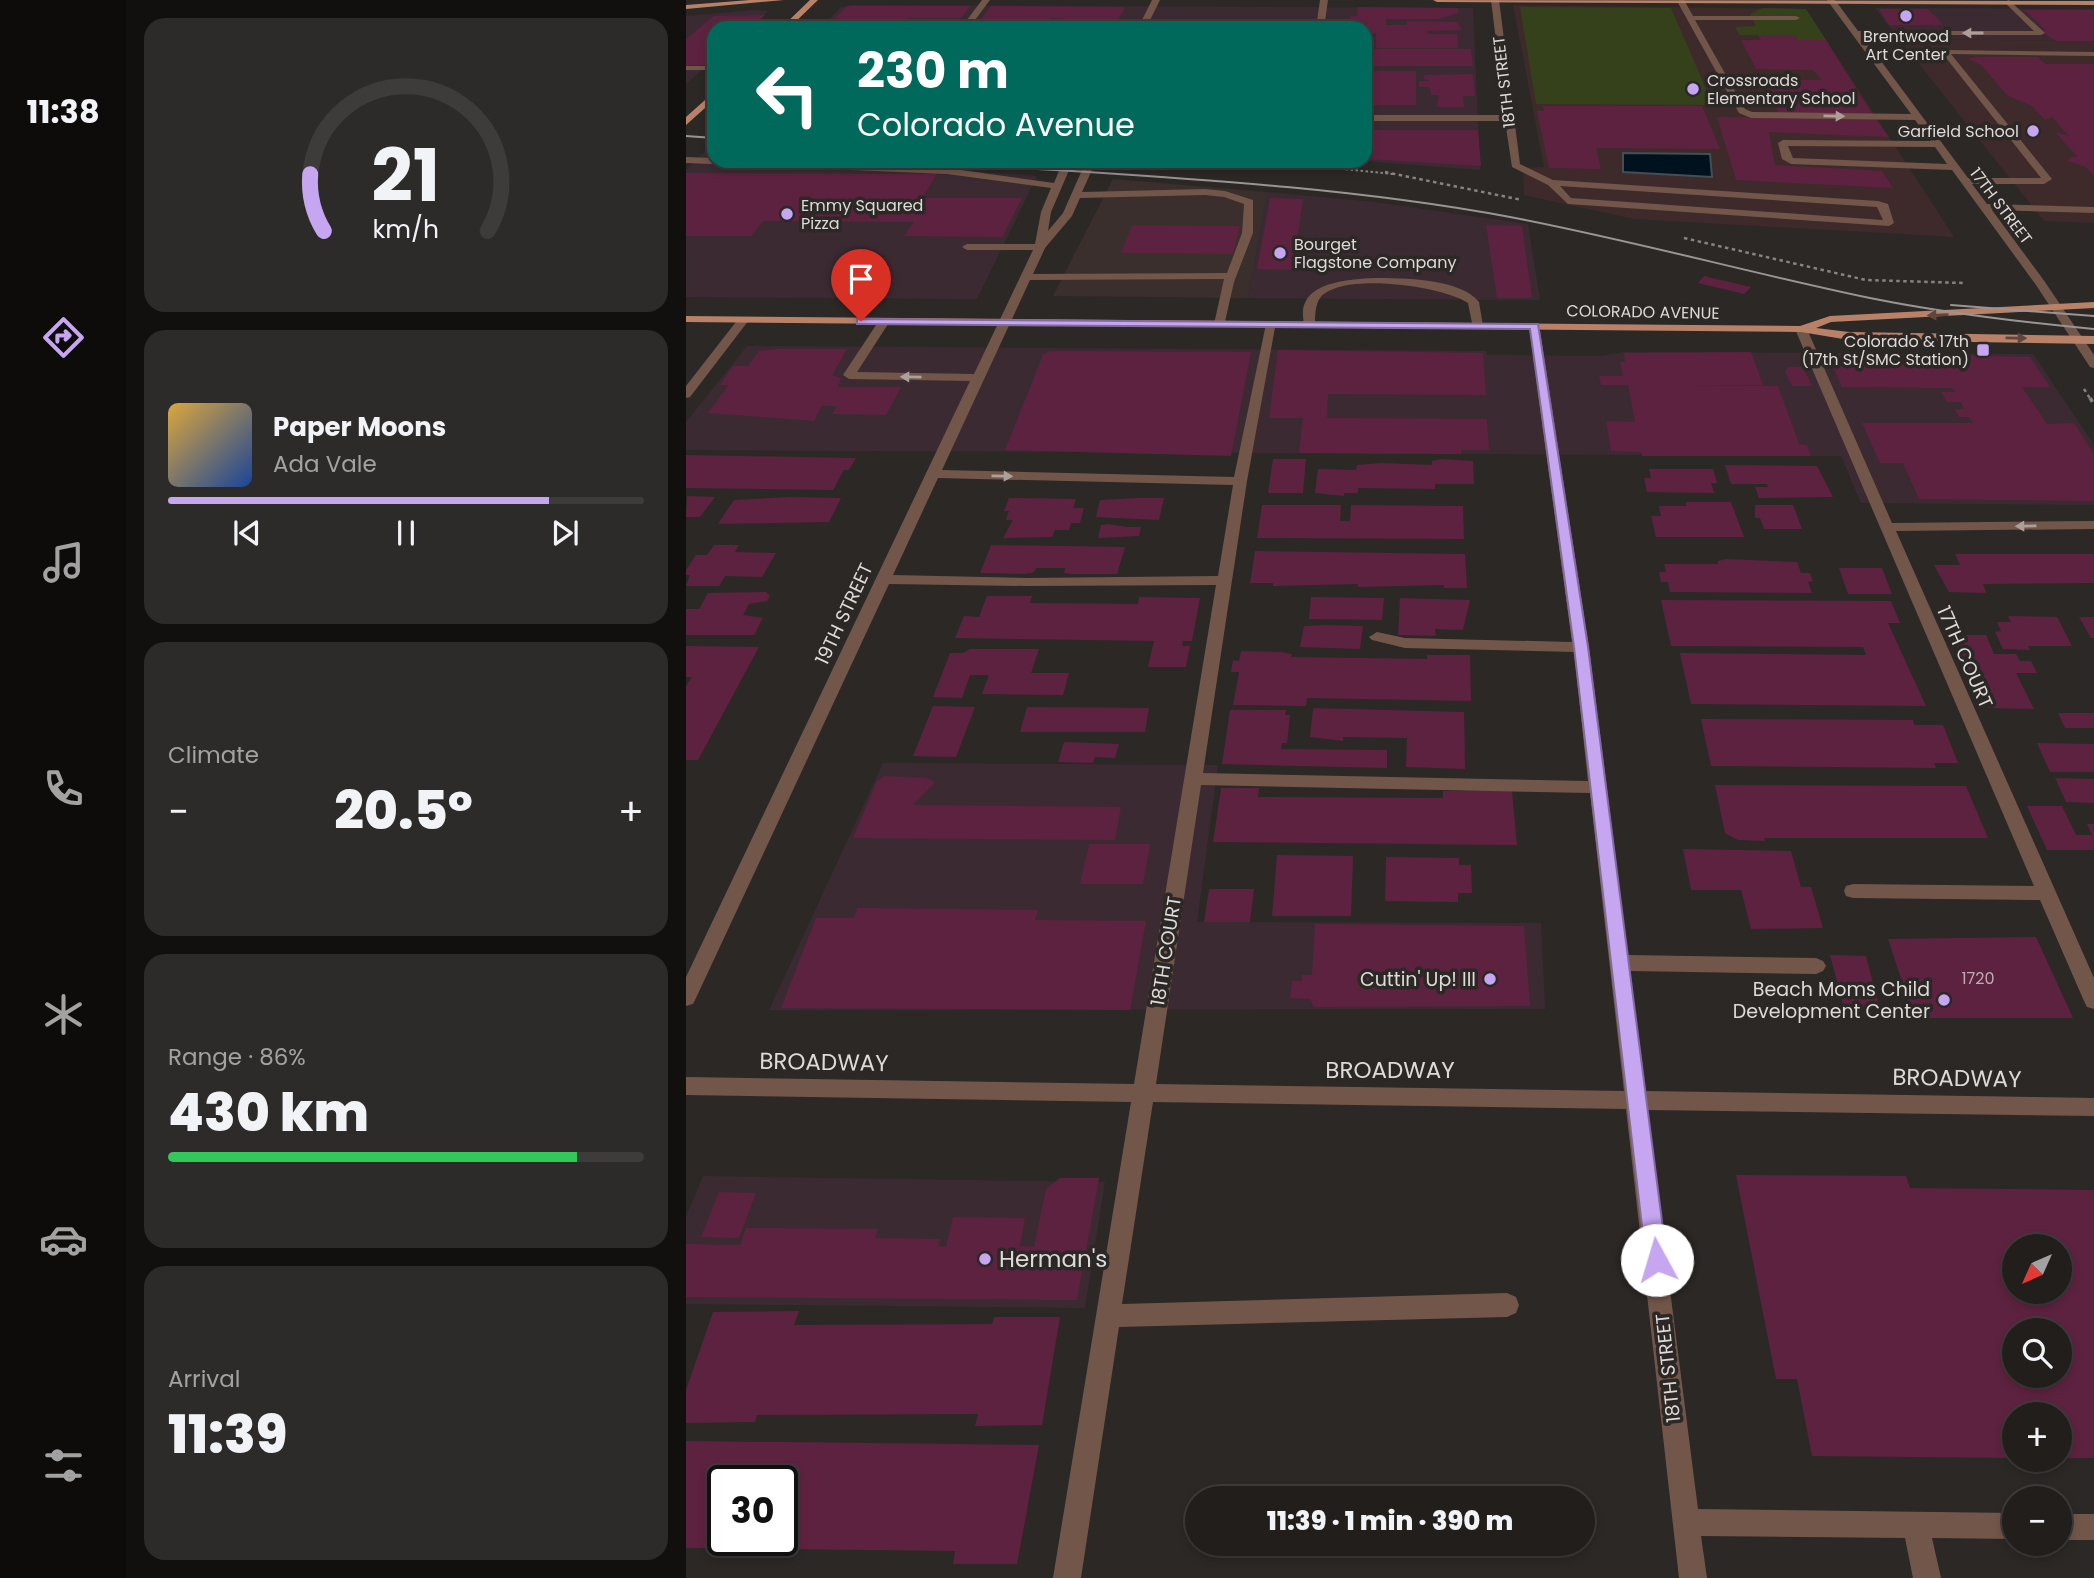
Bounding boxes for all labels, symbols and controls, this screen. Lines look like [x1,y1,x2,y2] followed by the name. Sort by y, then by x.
[1898,8,1914,24] marker: Brentwood Art Center
[1863,25,1949,66] place label: Brentwood Art Center
[1962,27,1984,39] one-way arrow
[1487,35,1521,129] street label: 18TH STREET
[857,37,1009,105] text: 230 m
[742,49,833,140] icon: left
[1707,69,1855,110] place label: Crossroads Elementary School
[1685,81,1701,97] marker: Crossroads Elementary School
[26,89,100,134] text: 11:38
[857,102,1135,147] text: Colorado Avenue
[1824,110,1846,121] one-way arrow
[1898,120,2019,143] place label: Garfield School
[2025,123,2041,139] marker: Garfield School
[372,125,440,226] text: 21
[1965,163,2038,249] street label: 17TH STREET
[801,194,923,235] place label: Emmy Squared Pizza
[779,206,795,222] marker: Emmy Squared Pizza
[373,212,439,247] text: km/h
[1294,233,1456,274] place label: Bourget Flagstone Company
[1272,245,1288,261] marker: Bourget Flagstone Company
[831,249,891,321] pin
[842,260,880,298] icon: arrive
[1566,299,1720,325] street label: COLORADO AVENUE
[1927,309,1949,320] one-way arrow
[39,313,88,362] icon: directions
[1801,330,1969,371] place label: Colorado & 17th (17th St/SMC Station)
[2005,332,2027,343] one-way arrow
[1975,342,1991,358] marker: Colorado & 17th (17th St/SMC Station)
[899,371,921,382] one-way arrow
[273,409,446,445] text: Paper Moons
[273,448,377,480] text: Ada Vale
[991,470,1013,481] one-way arrow
[228,514,266,552] icon: previous
[387,514,425,552] icon: pause
[546,514,584,552] icon: next
[2015,520,2037,532] one-way arrow
[39,538,88,587] icon: music
[809,559,879,669] street label: 19TH STREET
[1930,602,2000,712] street label: 17TH COURT
[168,739,259,771] text: Climate
[39,764,88,813] icon: phone
[334,774,473,847] text: 20.5°
[168,785,189,838] text: −
[618,785,644,838] text: +
[1144,894,1188,1008] street label: 18TH COURT
[1360,966,1476,993] place label: Cuttin' Up! III
[1961,967,1995,990] house number: 1720
[1482,971,1498,987] marker: Cuttin' Up! III
[1733,976,1930,1025] place label: Beach Moms Child Development Center
[39,990,88,1039] icon: climate
[1936,992,1952,1008] marker: Beach Moms Child Development Center
[168,1041,306,1073] text: Range · 86%
[759,1045,889,1079] street label: BROADWAY
[1325,1054,1455,1086] street label: BROADWAY
[1892,1061,2022,1095] street label: BROADWAY
[168,1076,369,1149] text: 430 km
[39,1215,88,1264] icon: car
[1620,1223,1694,1297] position arrow
[2002,1234,2072,1304] north arrow
[2002,1234,2072,1556] map controls
[999,1243,1107,1275] place label: Herman's
[977,1251,993,1267] marker: Herman's
[1649,1312,1687,1424] street label: 18TH STREET
[2002,1318,2072,1388] button: search
[168,1363,240,1395] text: Arrival
[168,1398,287,1471] text: 11:39
[2002,1402,2072,1472] button: +
[39,1441,88,1490] icon: filters
[707,1465,798,1556] speed limit sign: 30
[2002,1486,2072,1556] button: −
[1267,1503,1513,1539] text: 11:39 · 1 min · 390 m

